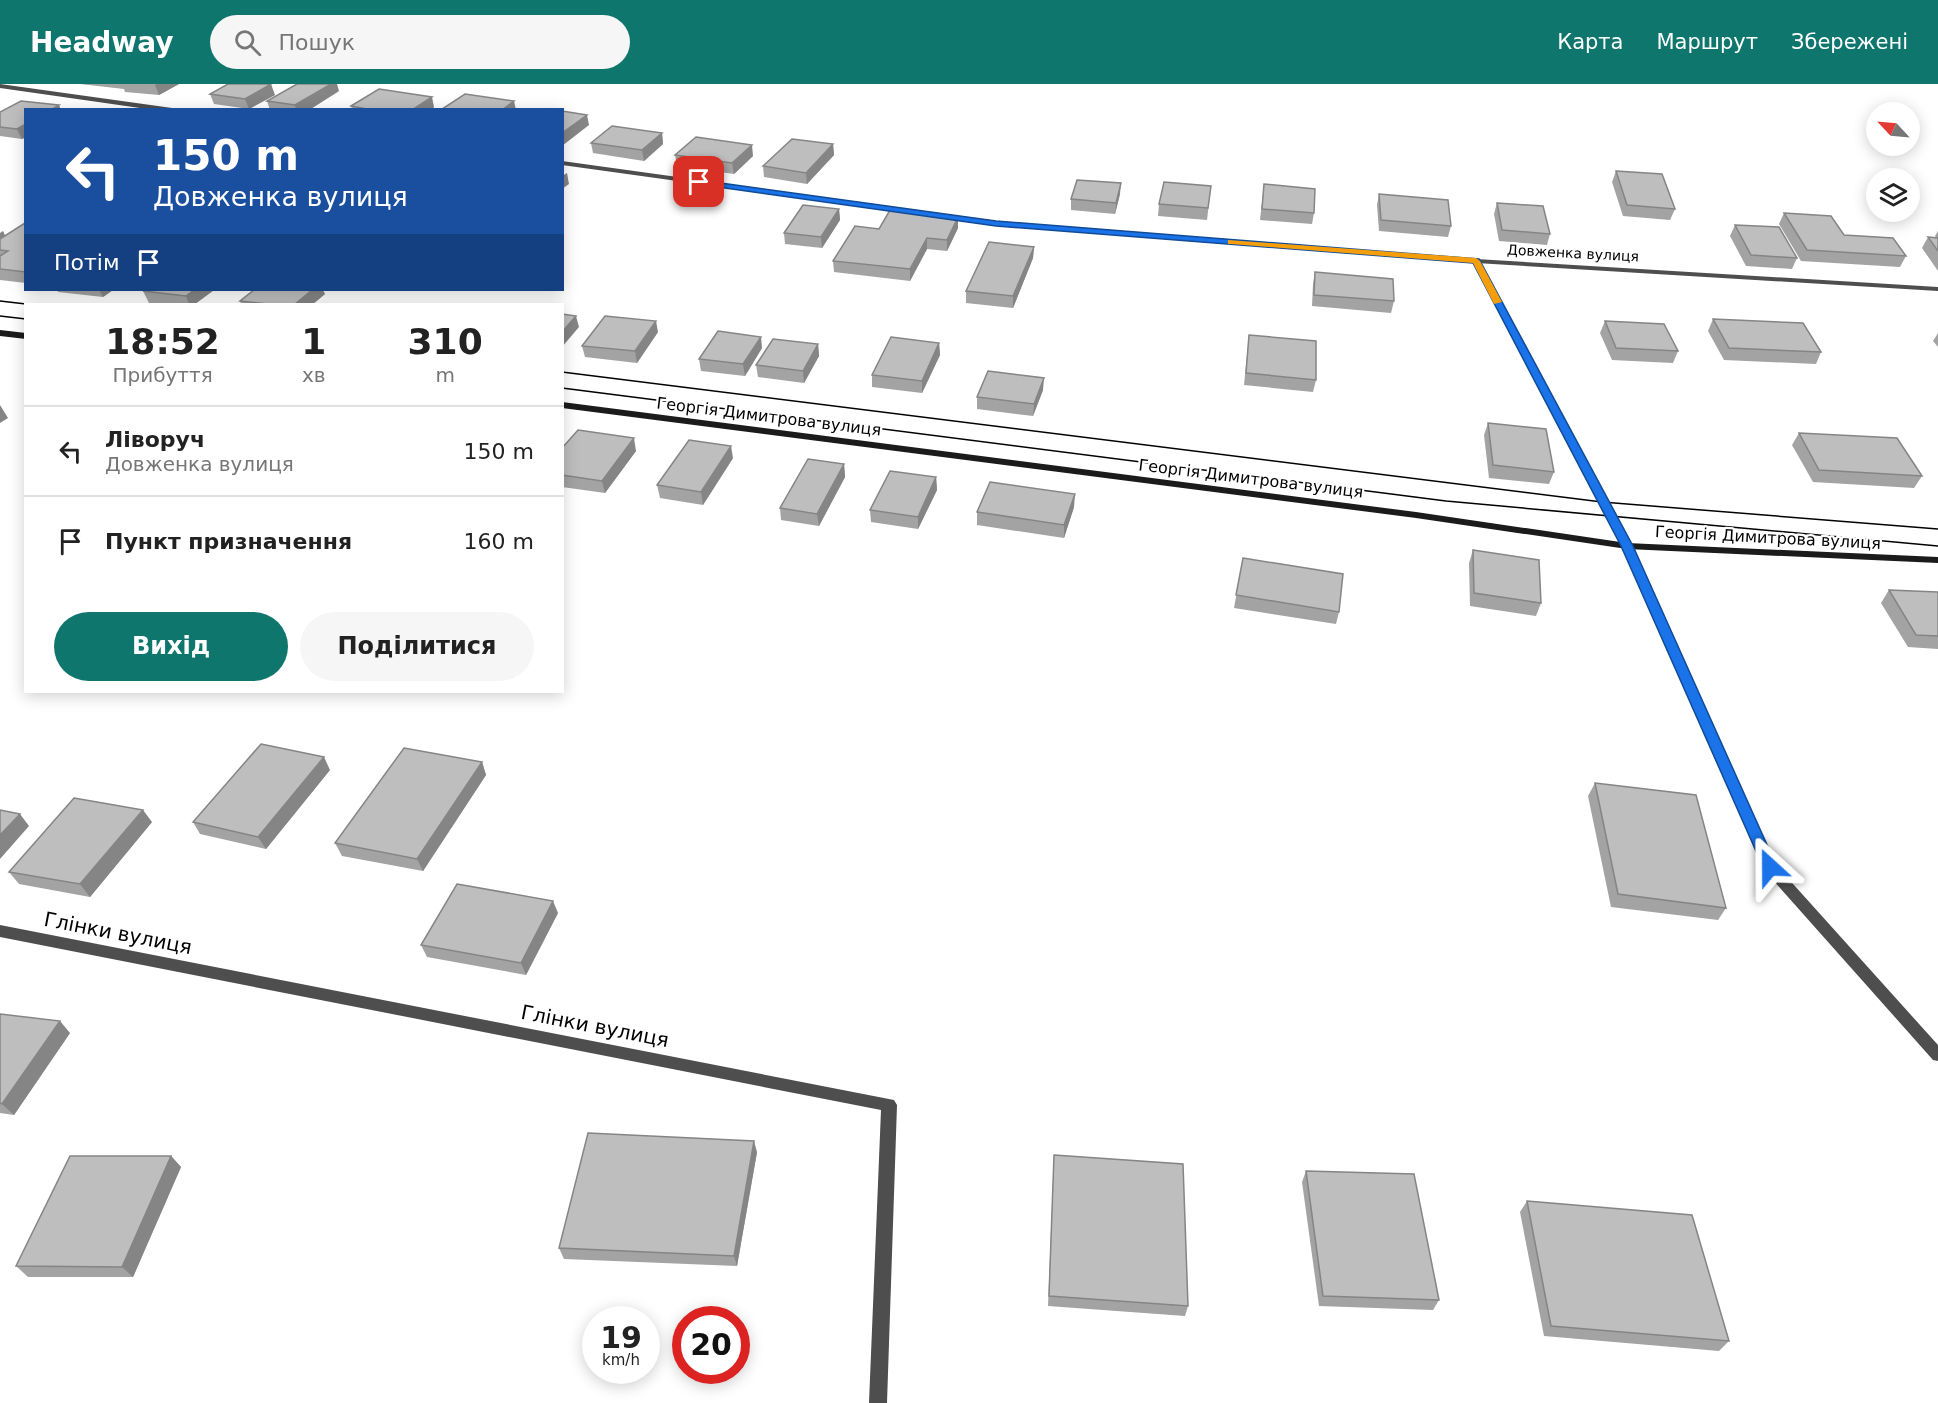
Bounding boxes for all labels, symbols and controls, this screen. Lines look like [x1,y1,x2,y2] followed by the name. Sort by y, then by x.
[210,15,630,69] search box
[30,26,174,59] text: Headway
[231,26,264,59] icon: search
[279,30,355,55] text: Пошук
[1557,30,1623,54] text: Карта
[1656,30,1758,54] text: Маршрут
[1791,30,1908,54] text: Збережені
[1866,102,1920,156] north arrow
[1866,102,1920,222] map controls
[153,131,299,180] text: 150 m
[54,132,132,210] icon: left
[673,156,724,207] pin
[682,165,715,198] icon: arrive
[1866,168,1920,222] button: layers
[153,181,408,212] text: Довженка вулиця
[1507,242,1639,264] street label: Довженка вулиця
[132,246,165,279] icon: arrive
[54,250,120,275] text: Потім
[105,321,220,362] text: 18:52
[301,321,326,362] text: 1
[408,321,483,362] text: 310
[112,363,213,387] text: Прибуття
[302,363,326,387] text: хв
[435,363,455,387] text: m
[656,393,882,440] street label: Георгія Димитрова вулиця
[105,427,205,452] text: Ліворуч
[54,435,87,468] icon: left
[464,439,534,464] text: 150 m
[105,452,294,476] text: Довженка вулиця
[1138,455,1364,502] street label: Георгія Димитрова вулиця
[1655,522,1881,553] street label: Георгія Димитрова вулиця
[54,525,87,558] icon: arrive
[105,529,352,554] text: Пункт призначення
[464,529,534,554] text: 160 m
[54,612,288,681] button: Вихід
[300,612,534,681] button: Поділитися
[1738,835,1802,899] position arrow
[42,907,194,959] street label: Глінки вулиця
[519,1000,671,1052] street label: Глінки вулиця
[672,1306,750,1384] speed limit sign: 20
[600,1320,642,1355] text: 19
[602,1351,640,1369] text: km/h

